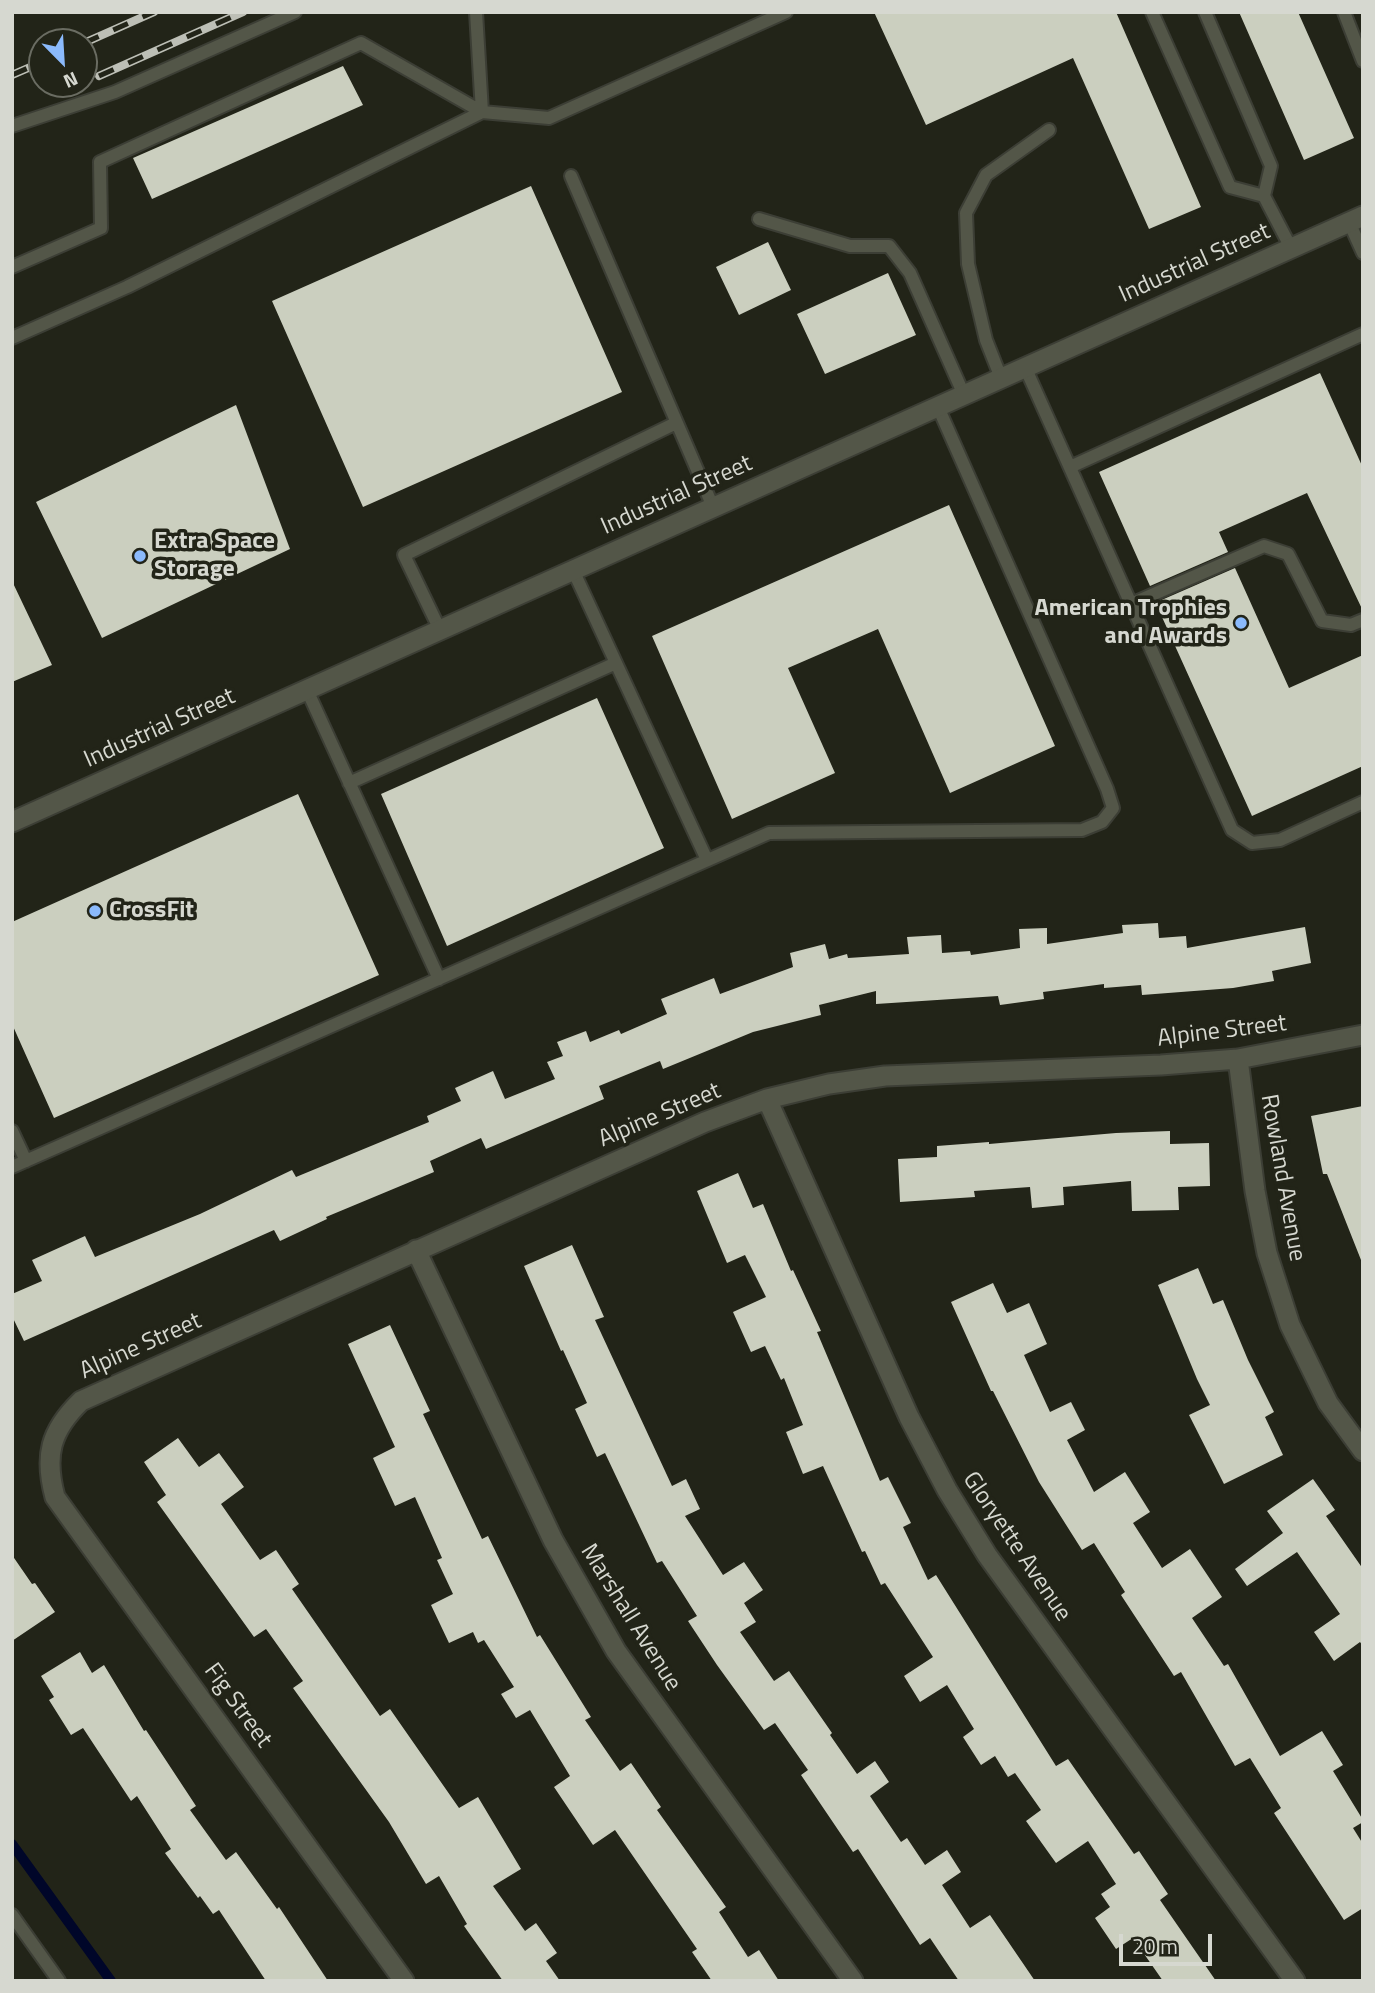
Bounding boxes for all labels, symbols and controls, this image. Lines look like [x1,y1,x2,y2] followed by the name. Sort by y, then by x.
[28,28,98,98] north arrow
[59,65,83,97] text: N
[1115,218,1275,310] street label: Industrial Street
[597,450,757,542] street label: Industrial Street
[154,528,275,584] place label: Extra Space Storage
[132,548,148,564] marker: Extra Space Storage
[1034,595,1227,651] place label: American Trophies and Awards
[1233,615,1249,631] marker: American Trophies and Awards
[80,683,240,775] street label: Industrial Street
[109,897,194,925] place label: CrossFit
[87,903,103,919] marker: CrossFit
[1156,1010,1288,1054] street label: Alpine Street
[595,1077,725,1155] street label: Alpine Street
[1253,1092,1311,1264] street label: Rowland Avenue
[76,1307,206,1387] street label: Alpine Street
[955,1467,1077,1627] street label: Gloryette Avenue
[573,1539,687,1697] street label: Marshall Avenue
[197,1658,277,1754] street label: Fig Street
[1123,1920,1216,1964] scale bar
[1132,1930,1178,1962] text: 20 m

